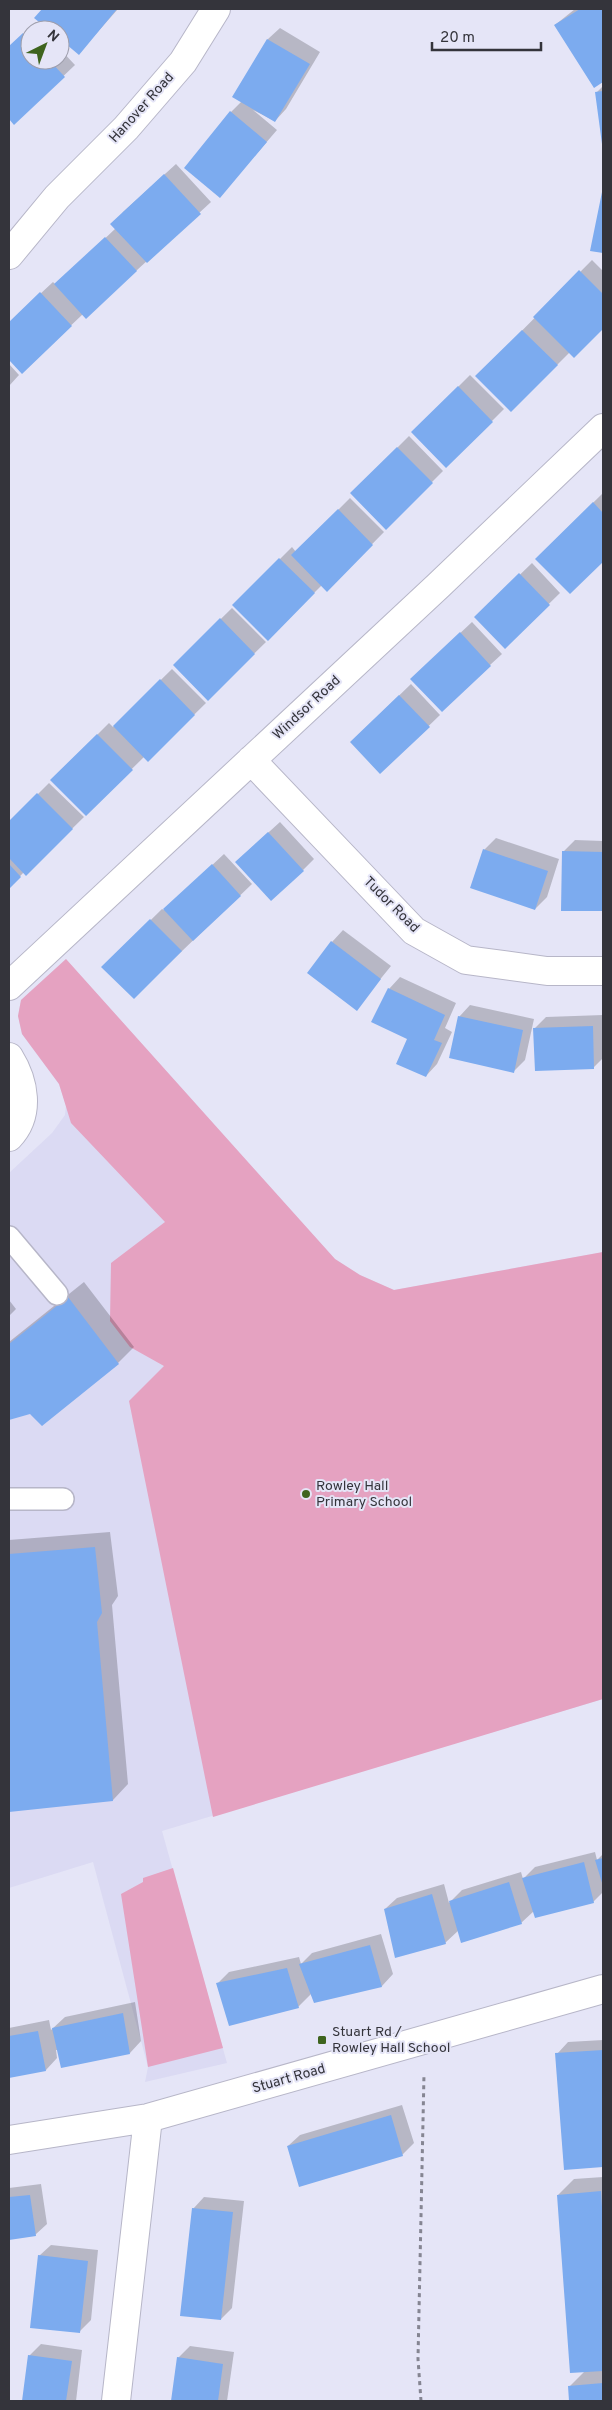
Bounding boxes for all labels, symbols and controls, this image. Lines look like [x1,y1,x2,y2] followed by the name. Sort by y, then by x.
[20,20,70,70] north arrow
[432,20,541,52] scale bar
[43,27,62,46] text: N
[440,29,475,48] text: 20 m
[106,69,178,147] street label: Hanover Road
[270,672,344,744] street label: Windsor Road
[359,873,423,937] street label: Tudor Road
[316,1478,412,1511] place label: Rowley Hall Primary School
[300,1488,312,1500] marker: Rowley Hall Primary School
[332,2024,450,2057] place label: Stuart Rd / Rowley Hall School
[316,2034,328,2046] marker: Stuart Rd / Rowley Hall School
[250,2060,328,2098] street label: Stuart Road

